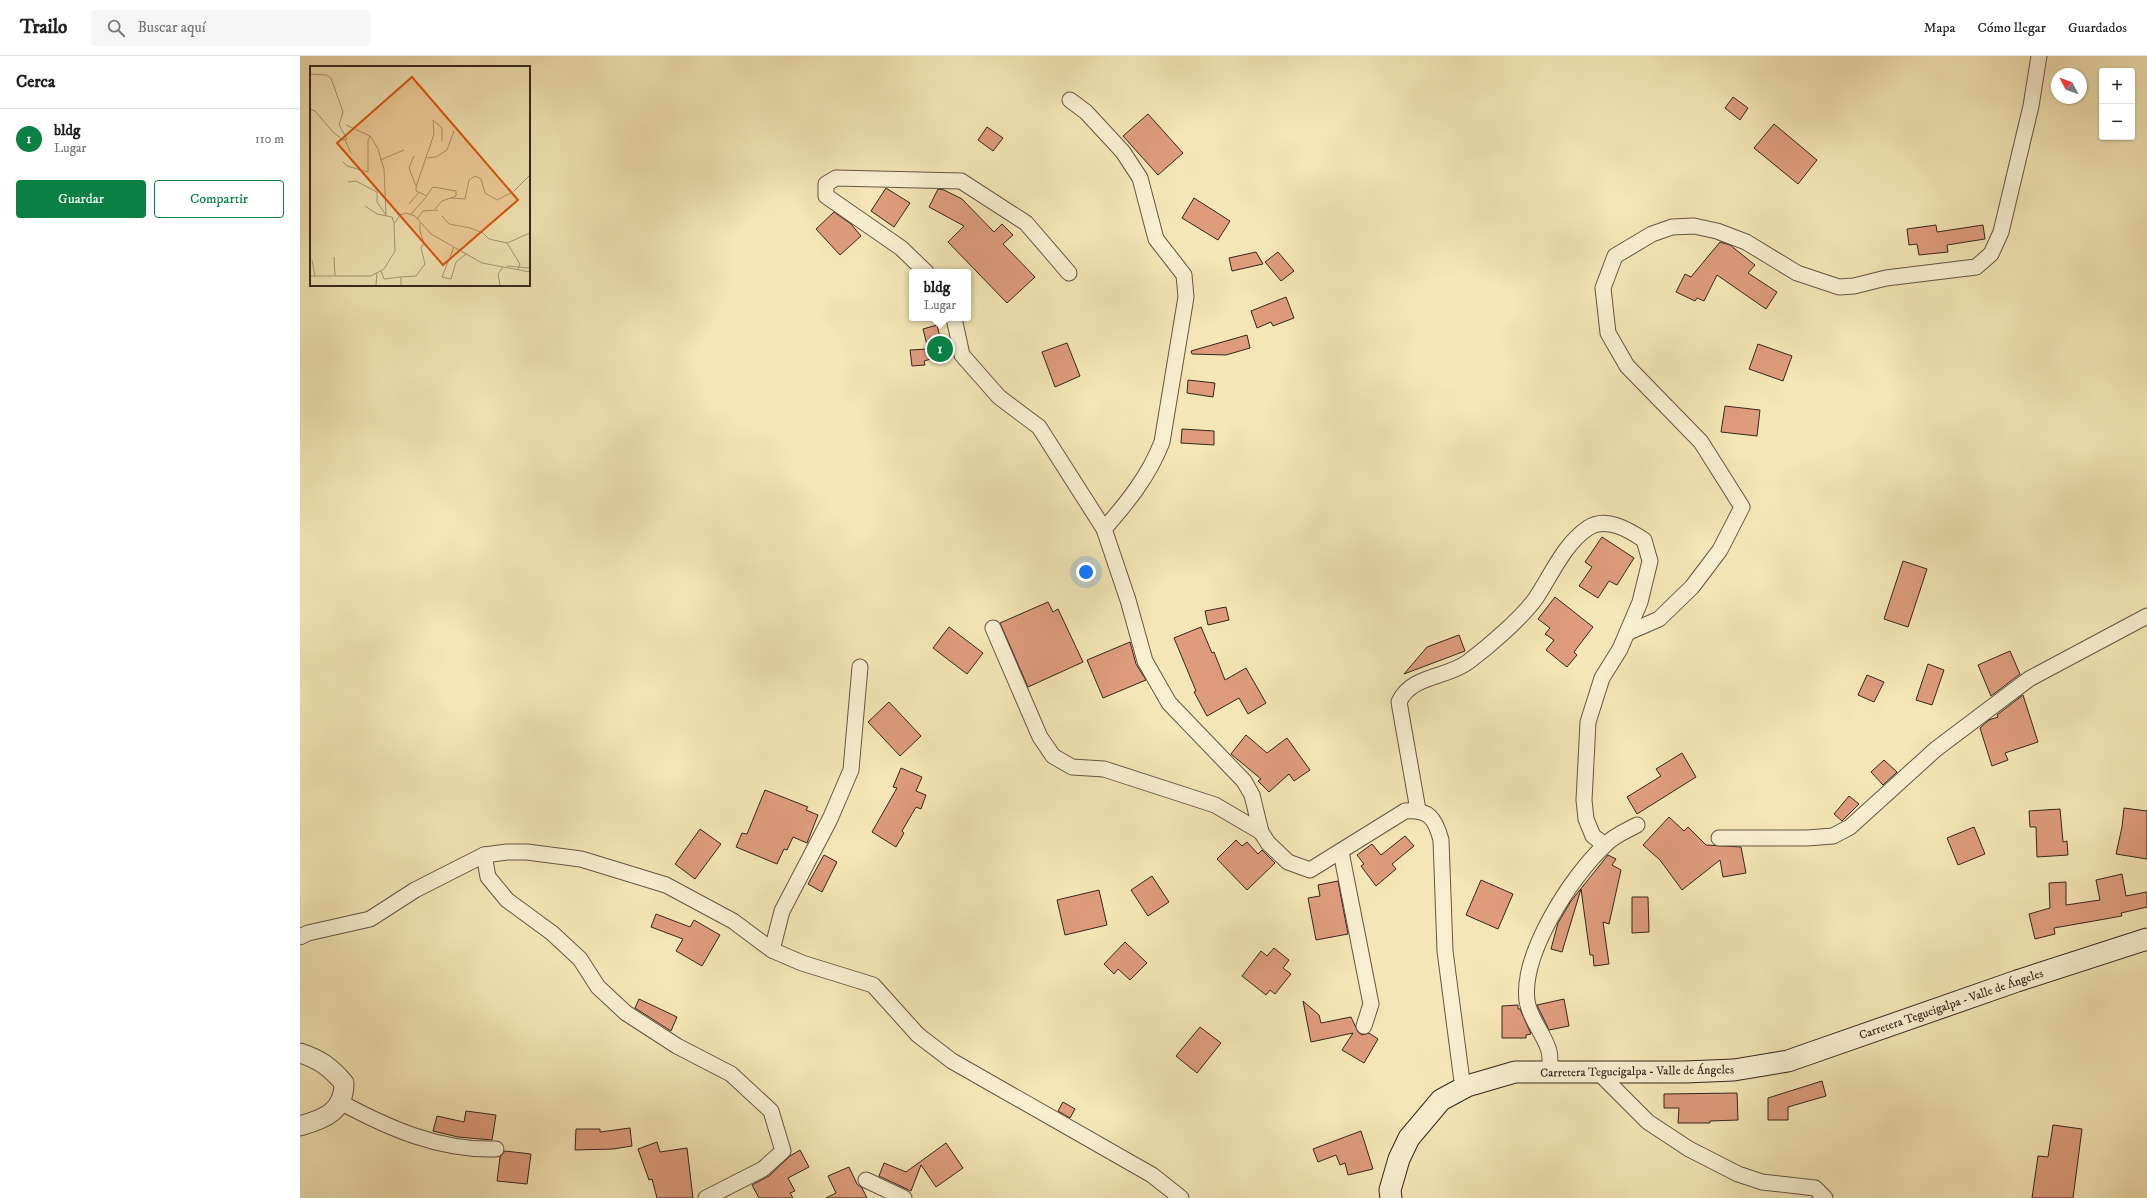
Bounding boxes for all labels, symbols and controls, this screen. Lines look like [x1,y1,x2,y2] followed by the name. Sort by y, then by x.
[91,10,371,46] search box
[20,16,67,39] text: Trailo
[105,17,127,39] icon: search
[137,18,206,37] text: Buscar aquí
[1924,19,1955,37] text: Mapa
[1977,19,2046,37] text: Cómo llegar
[2068,19,2127,37] text: Guardados
[310,66,530,286] inset map
[2051,68,2087,104] north arrow
[2099,68,2135,140] map controls
[2099,68,2135,104] button: +
[16,71,55,93] text: Cerca
[2099,104,2135,140] button: −
[54,121,80,140] text: bldg
[27,131,31,147] text: 1
[255,131,284,147] text: 110 m
[54,140,86,156] text: Lugar
[16,180,146,218] button: Guardar
[154,180,284,218] button: Compartir
[909,269,971,321] popup
[924,278,950,297] text: bldg
[924,297,956,313] text: Lugar
[927,334,953,364] pin: 1
[1076,562,1096,582] your location
[1857,966,2045,1043] street label: Carretera Tegucigalpa - Valle de Ángeles
[1540,1062,1734,1081] street label: Carretera Tegucigalpa - Valle de Ángeles

